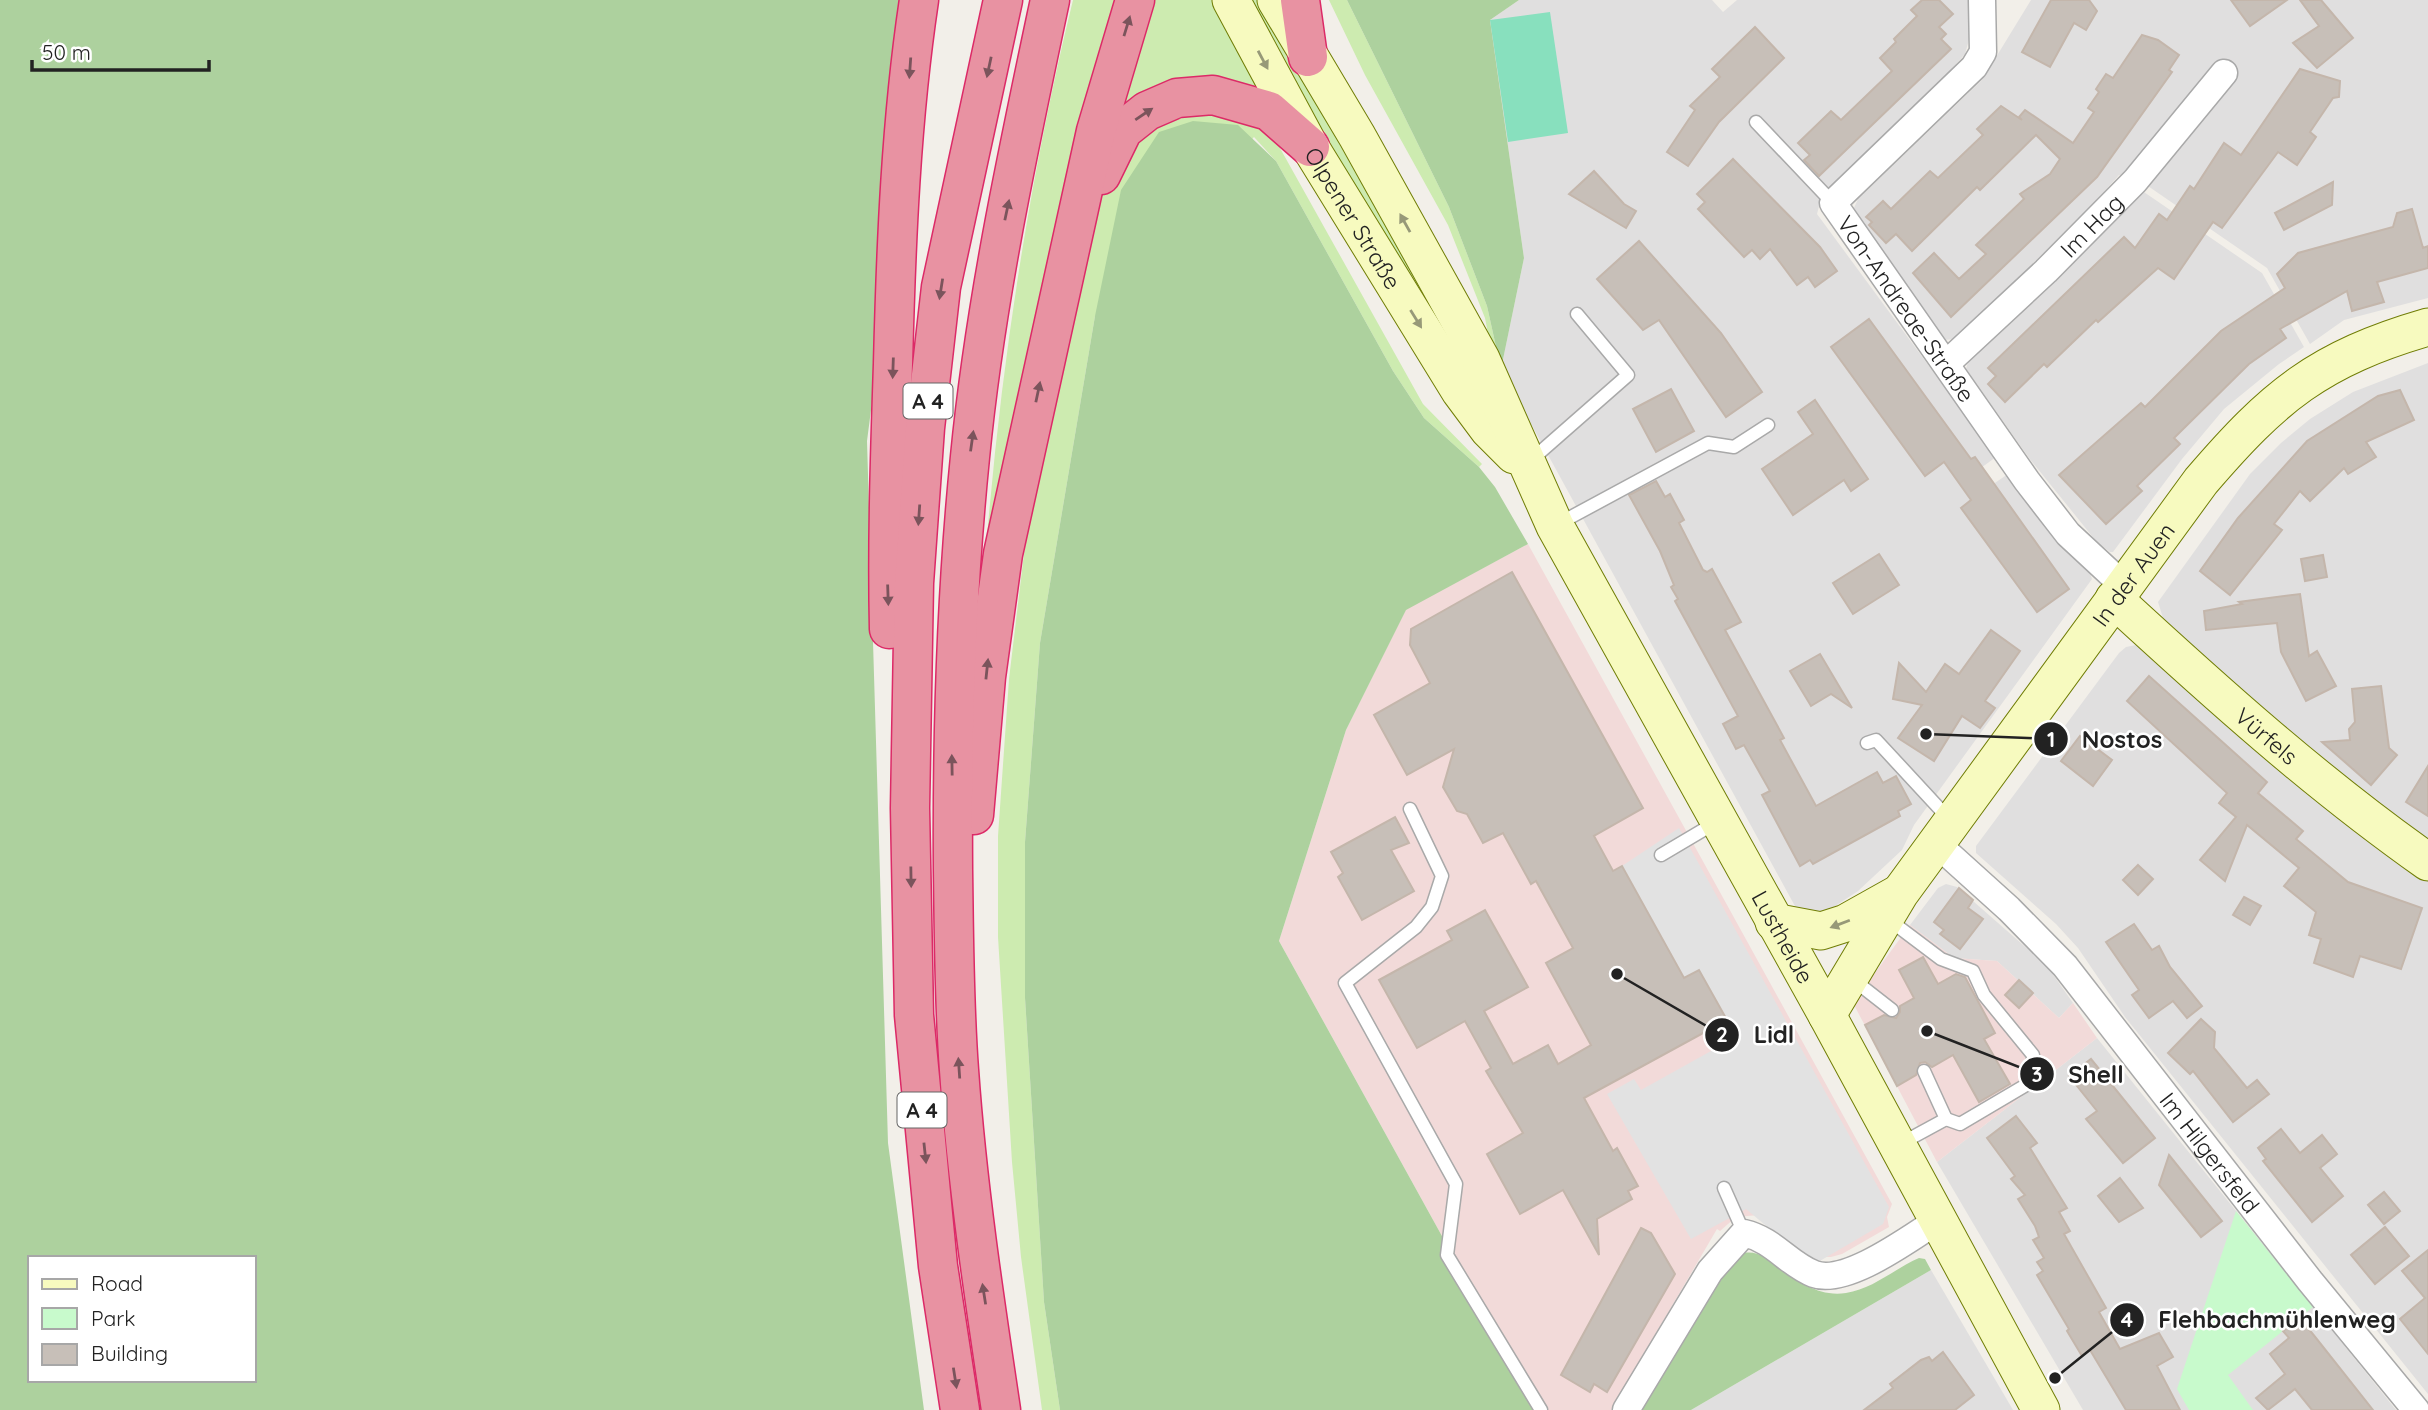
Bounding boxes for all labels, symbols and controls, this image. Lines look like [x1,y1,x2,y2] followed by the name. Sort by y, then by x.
[1123,15,1133,36] one-way arrow
[32,28,208,72] scale bar
[42,39,91,65] text: 50 m
[1257,50,1269,70] one-way arrow
[983,56,994,78] one-way arrow
[904,57,915,79] one-way arrow
[1135,107,1153,121] one-way arrow
[1299,141,1408,294] street label: Olpener Straße
[2054,187,2129,263] street label: Im Hag
[1002,199,1013,221] one-way arrow
[1832,210,1982,407] street label: Von-Andreae-Straße
[1399,212,1411,232] one-way arrow
[935,278,946,300] one-way arrow
[1409,310,1422,329] one-way arrow
[887,357,898,379] one-way arrow
[1032,381,1043,403] one-way arrow
[904,384,953,418] road number: A 4
[966,430,977,452] one-way arrow
[913,505,924,527] one-way arrow
[2085,517,2180,632] street label: In der Auen
[883,585,894,607] one-way arrow
[981,658,992,680] one-way arrow
[2229,701,2304,771] street label: Vürfels
[2033,717,2176,762] callout: Nostos
[2082,724,2162,754] text: Nostos
[2047,726,2055,752] text: 1
[946,754,958,776] one-way arrow
[906,866,917,888] one-way arrow
[1746,885,1821,988] street label: Lustheide
[1829,919,1850,930] one-way arrow
[1705,1012,1808,1057] callout: Lidl
[1754,1019,1794,1049] text: Lidl
[1716,1021,1728,1047] text: 2
[2019,1052,2138,1097] callout: Shell
[953,1057,964,1079] one-way arrow
[2068,1059,2124,1089] text: Shell
[2031,1061,2043,1087] text: 3
[2154,1086,2266,1219] street label: Im Hilgersfeld
[898,1092,946,1128] road number: A 4
[920,1142,931,1164] one-way arrow
[28,1256,256,1382] legend
[91,1270,143,1296] text: Road
[978,1283,989,1305] one-way arrow
[2109,1298,2410,1343] callout: Flehbachmühlenweg
[2158,1304,2396,1334] text: Flehbachmühlenweg
[91,1305,135,1331] text: Park
[2121,1306,2133,1332] text: 4
[91,1340,168,1366] text: Building
[950,1367,961,1389] one-way arrow

